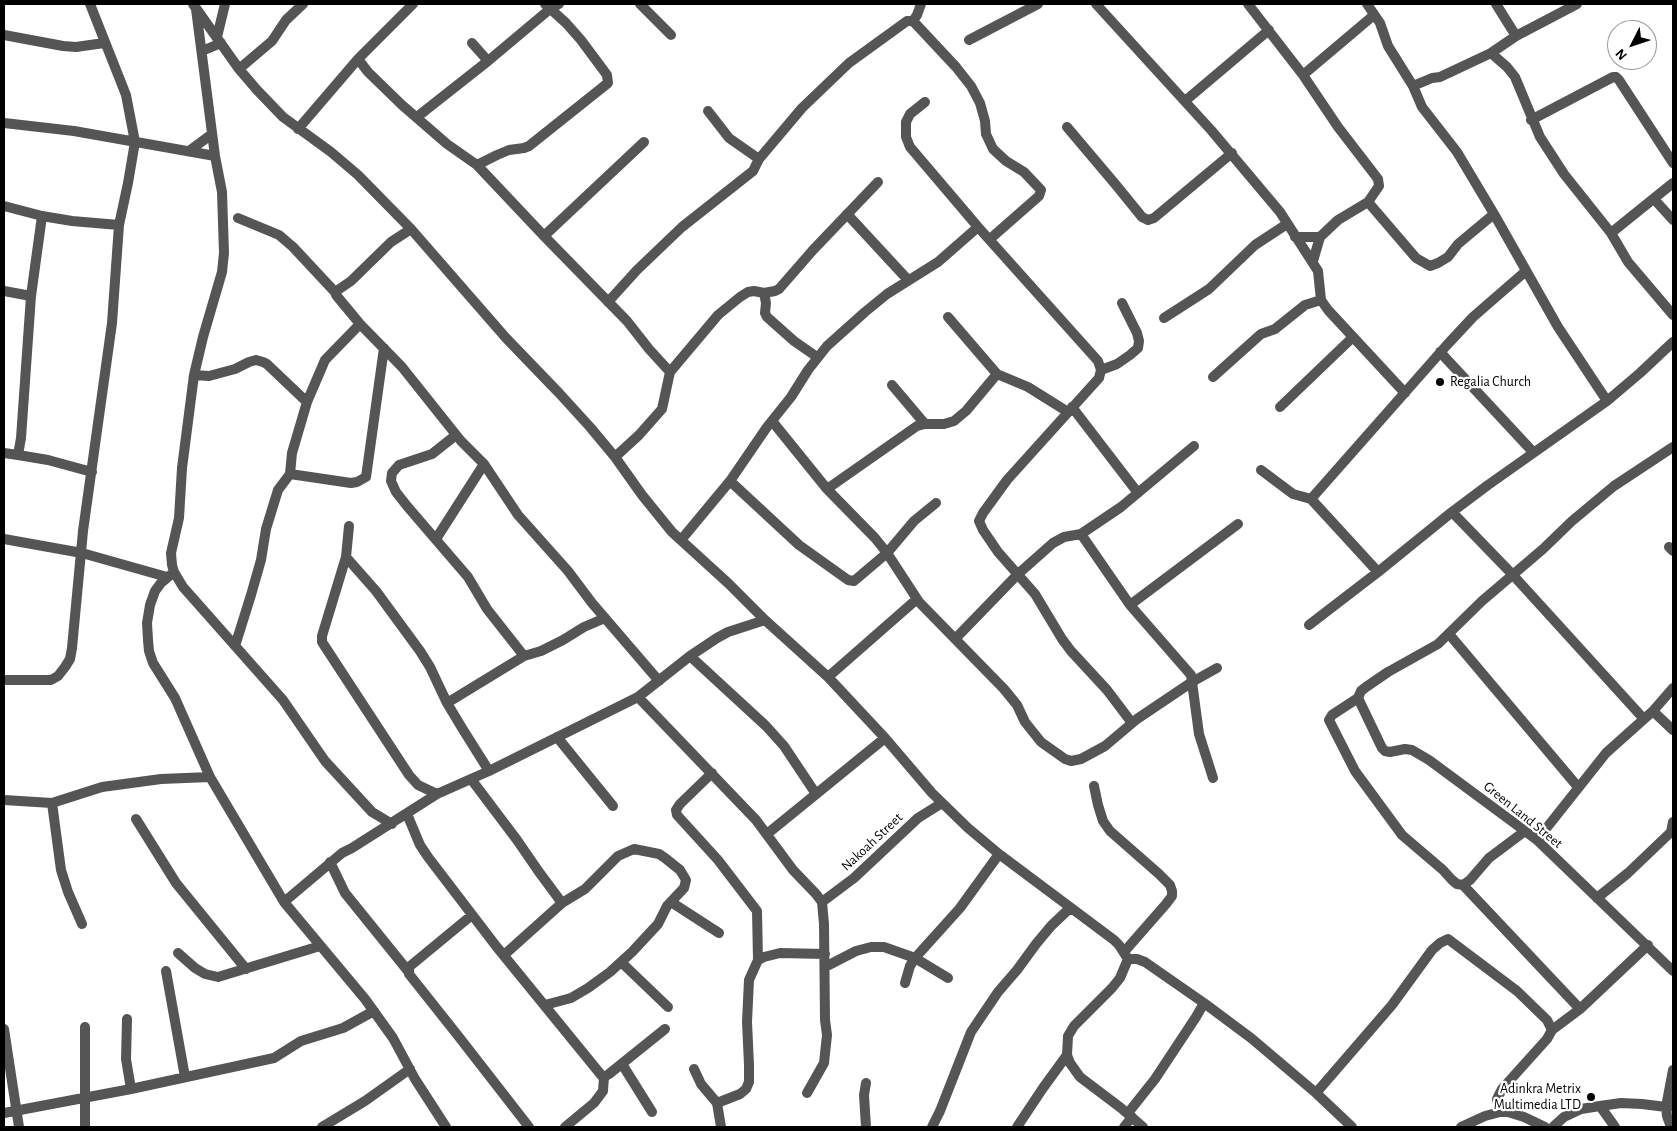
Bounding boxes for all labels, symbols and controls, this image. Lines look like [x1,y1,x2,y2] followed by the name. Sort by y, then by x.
[1607,20,1657,70] north arrow
[1613,46,1630,62] text: N
[1450,374,1531,390] place label: Regalia Church
[1434,376,1446,388] marker: Regalia Church
[1480,778,1566,852] street label: Green Land Street
[838,809,906,875] street label: Nakoah Street
[1494,1081,1581,1114] place label: Adinkra Metrix Multimedia LTD
[1585,1091,1597,1103] marker: Adinkra Metrix Multimedia LTD

